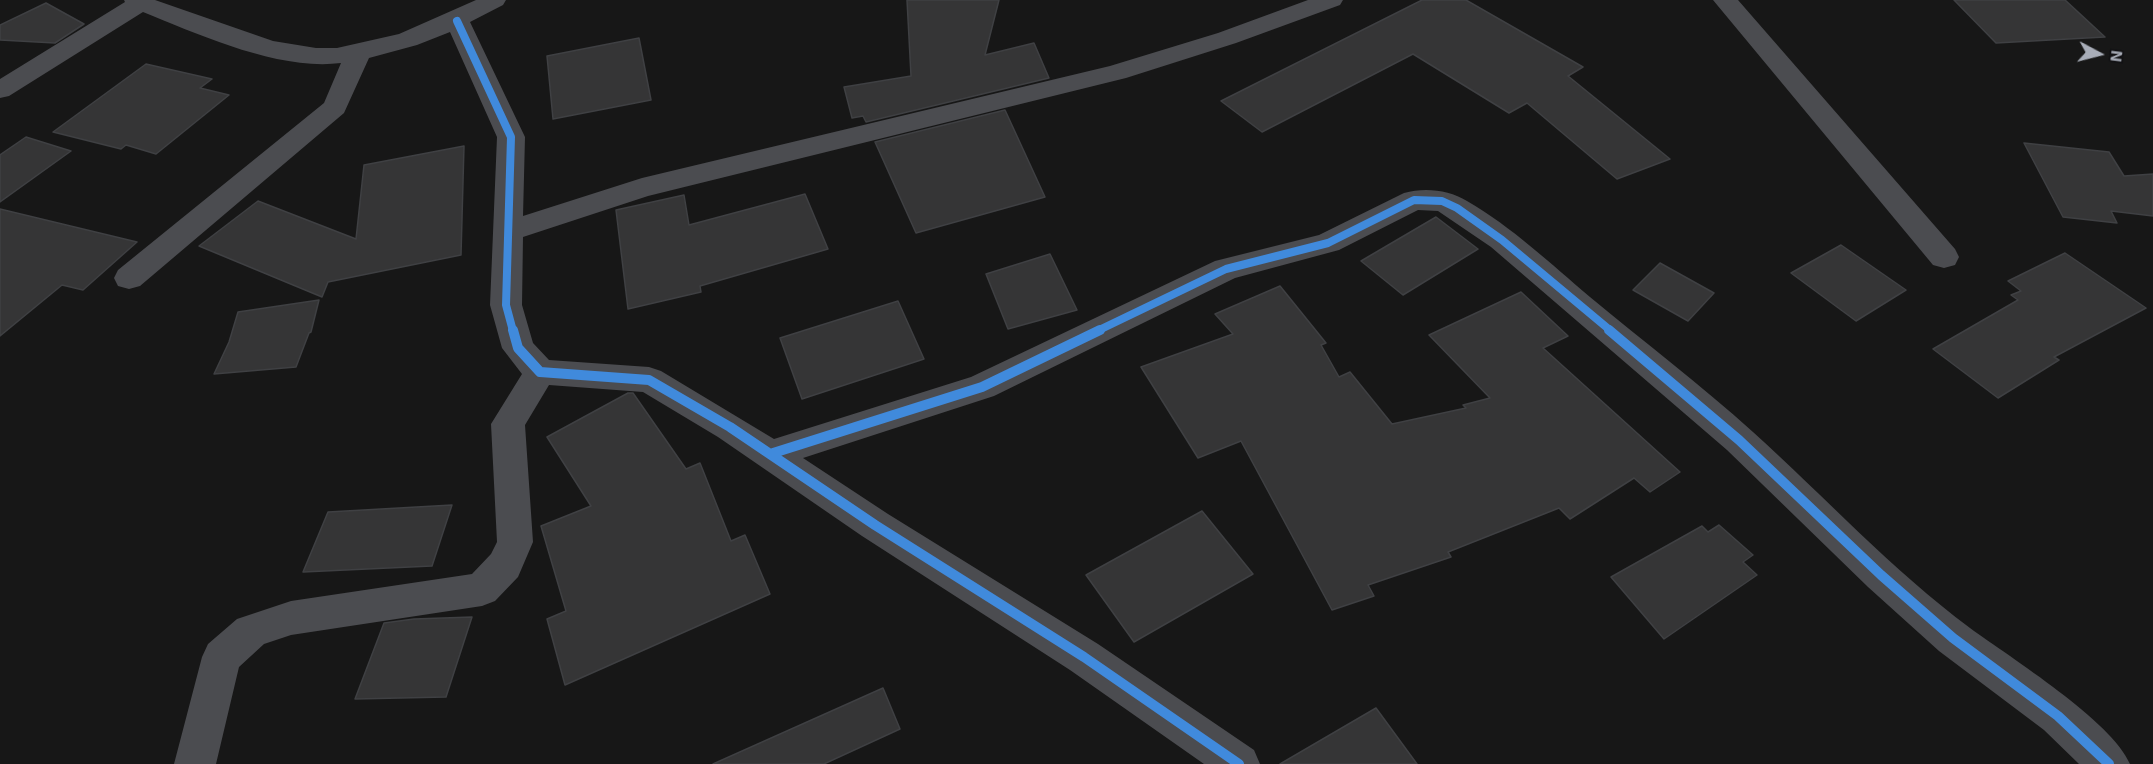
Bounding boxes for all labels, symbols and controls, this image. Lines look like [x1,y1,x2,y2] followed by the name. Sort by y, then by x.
[2069,24,2129,84] north arrow
[2107,49,2127,63] text: N

